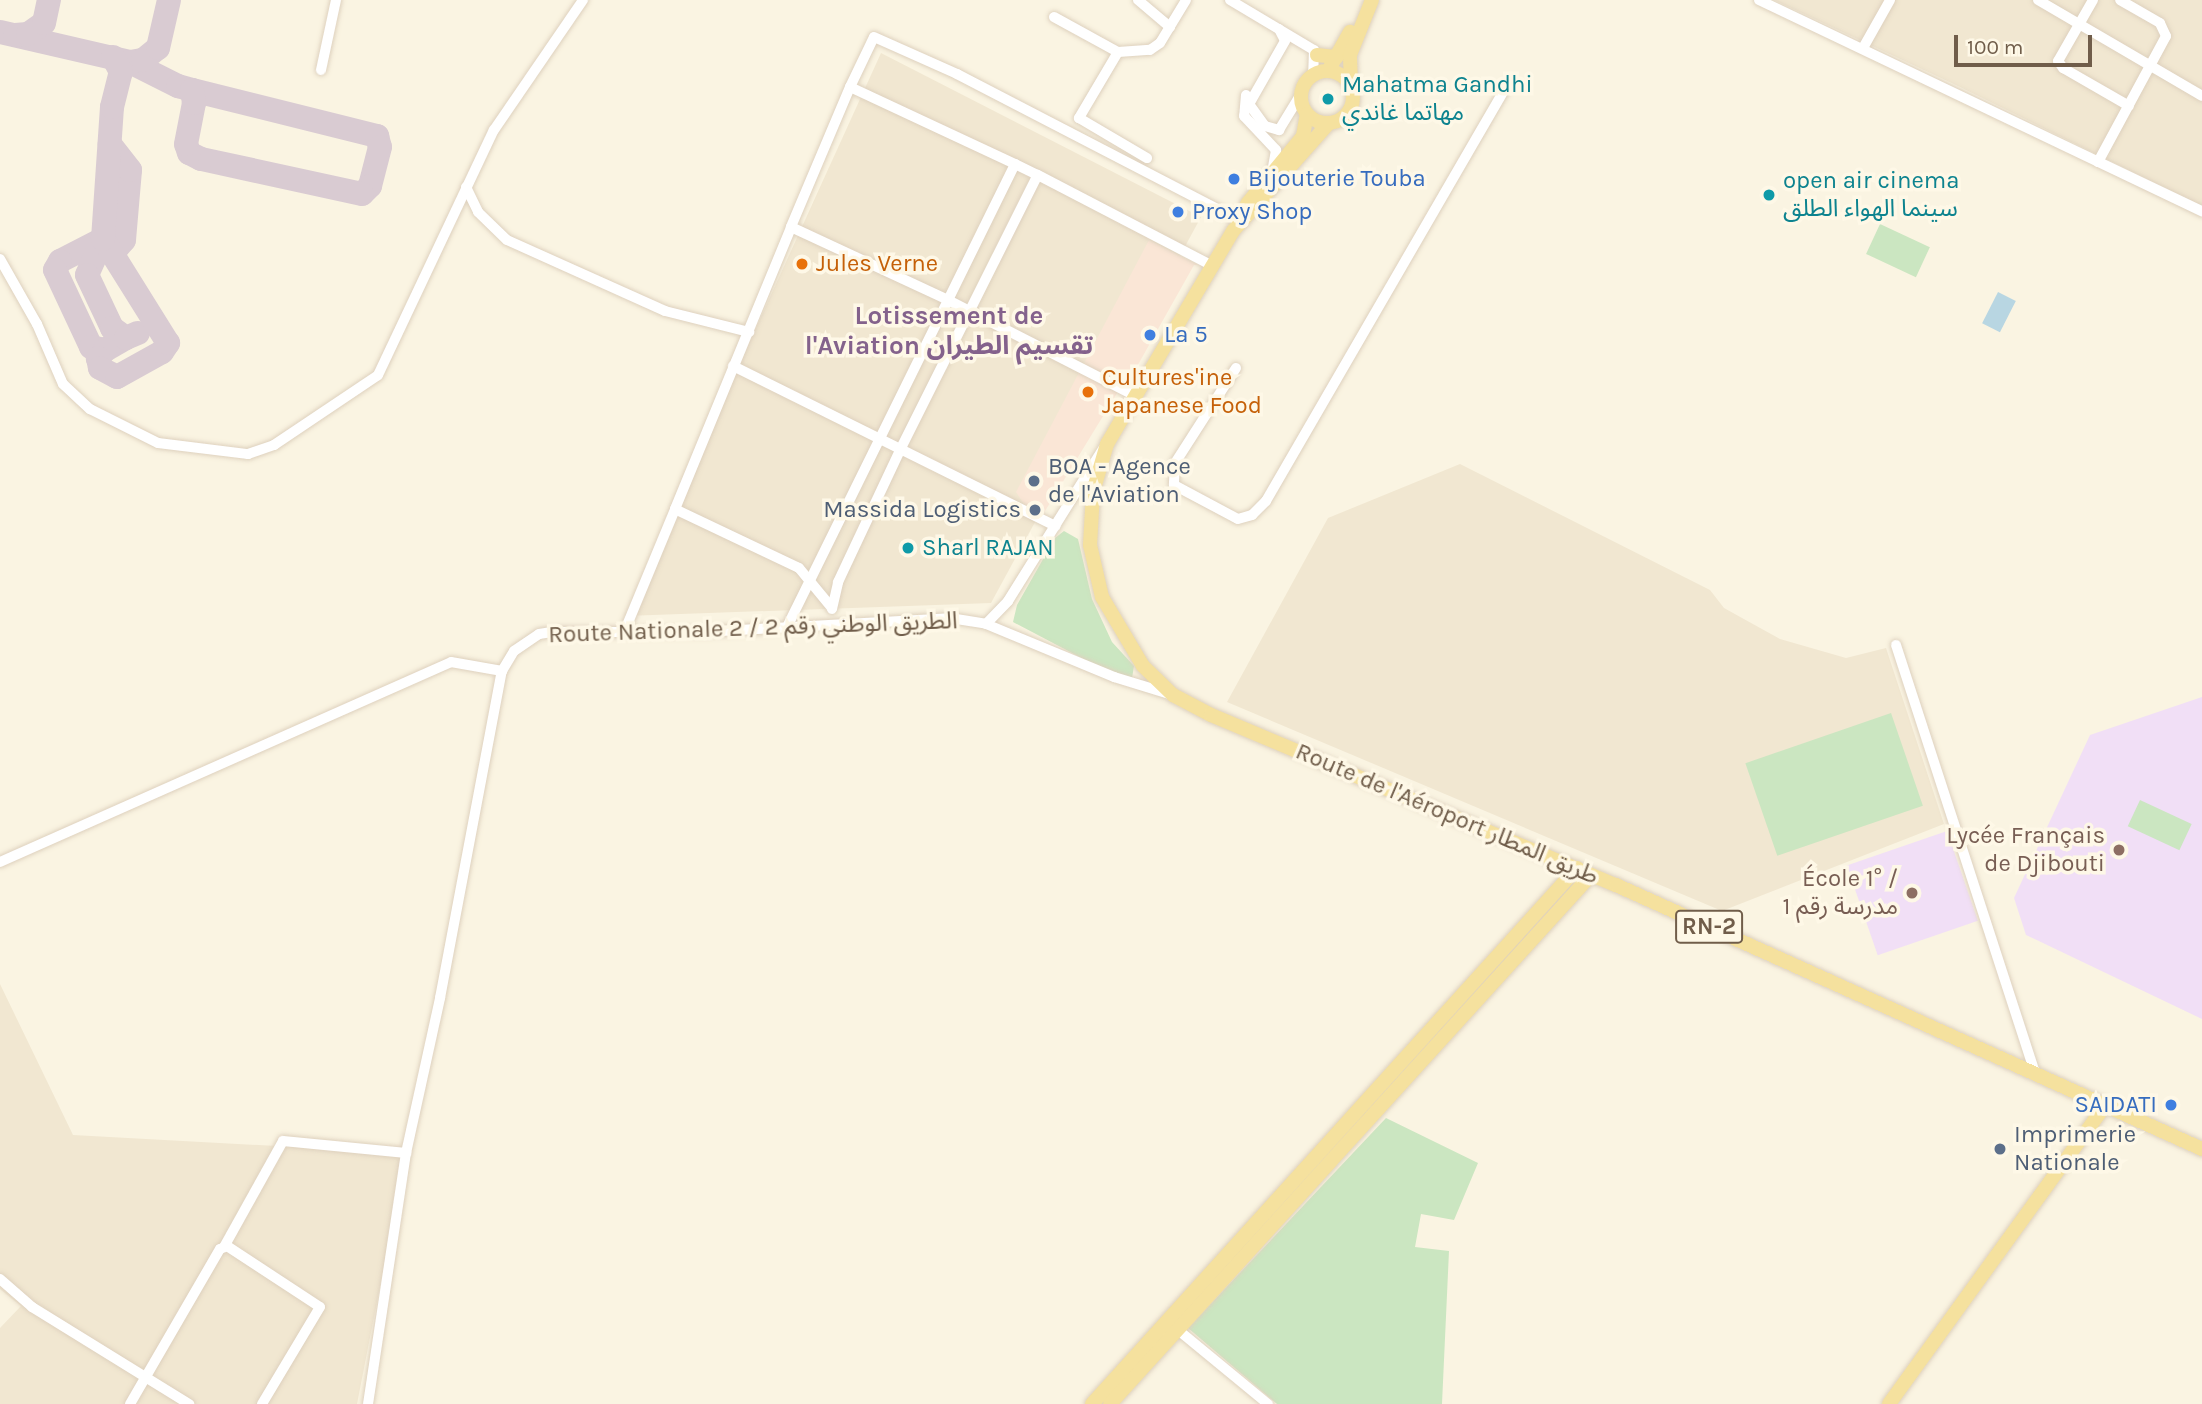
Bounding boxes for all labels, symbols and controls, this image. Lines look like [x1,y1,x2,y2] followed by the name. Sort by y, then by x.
[1957,21,2095,65] scale bar
[1967,35,2024,59] text: 100 m
[1342,71,1533,127] place label: Mahatma Gandhi مهاتما غاندي
[1320,91,1336,107] marker: Mahatma Gandhi مهاتما غاندي
[1248,165,1426,193] place label: Bijouterie Touba
[1783,167,1959,223] place label: open air cinema سينما الهواء الطلق
[1226,171,1242,187] marker: Bijouterie Touba
[1761,187,1777,203] marker: open air cinema سينما الهواء الطلق
[1192,198,1312,226] place label: Proxy Shop
[1170,204,1186,220] marker: Proxy Shop
[816,250,938,278] place label: Jules Verne
[794,256,810,272] marker: Jules Verne
[805,300,1093,362] district label: Lotissement de l'Aviation تقسيم الطيران
[1164,321,1208,349] place label: La 5
[1142,327,1158,343] marker: La 5
[1102,364,1262,420] place label: Cultures'ine Japanese Food
[1080,384,1096,400] marker: Cultures'ine Japanese Food
[1048,453,1191,509] place label: BOA - Agence de l'Aviation
[1026,473,1042,489] marker: BOA - Agence de l'Aviation
[823,496,1021,524] place label: Massida Logistics
[1027,502,1043,518] marker: Massida Logistics
[922,534,1054,562] place label: Sharl RAJAN
[900,540,916,556] marker: Sharl RAJAN
[548,606,958,650] street label: Route Nationale 2 / الطريق الوطني رقم 2
[1291,737,1603,891] street label: Route de l'Aéroport طريق المطار
[1946,822,2105,878] place label: Lycée Français de Djibouti
[2111,842,2127,858] marker: Lycée Français de Djibouti
[1782,865,1898,921] place label: École 1° / مدرسة رقم 1
[1904,885,1920,901] marker: École 1° / مدرسة رقم 1
[1674,908,1744,946] road number: RN-2
[2075,1091,2157,1119] place label: SAIDATI
[2163,1097,2179,1113] marker: SAIDATI
[2014,1121,2136,1177] place label: Imprimerie Nationale
[1992,1141,2008,1157] marker: Imprimerie Nationale

